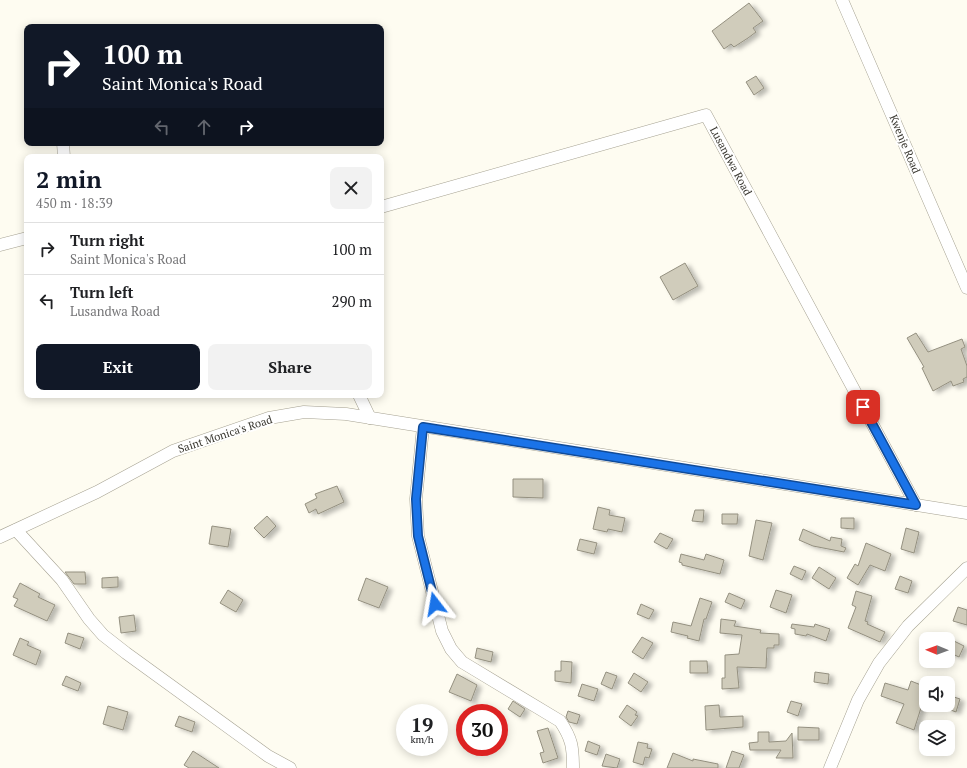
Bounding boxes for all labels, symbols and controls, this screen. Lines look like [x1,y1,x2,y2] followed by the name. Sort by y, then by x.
[102,35,183,72] text: 100 m
[36,40,88,92] icon: right
[102,71,263,95] text: Saint Monica's Road
[886,113,924,175] street label: Kwenje Road
[151,116,173,138] icon: left
[193,116,215,138] icon: ahead
[235,116,257,138] icon: right
[707,124,755,198] street label: Lusandwa Road
[36,163,102,195] text: 2 min
[330,167,372,209] button: close
[36,194,113,212] text: 450 m · 18:39
[70,230,145,250] text: Turn right
[36,238,58,260] icon: right
[331,239,372,259] text: 100 m
[70,250,186,268] text: Saint Monica's Road
[70,282,134,302] text: Turn left
[36,290,58,312] icon: left
[331,291,372,311] text: 290 m
[70,302,160,320] text: Lusandwa Road
[36,344,200,390] button: Exit
[208,344,372,390] button: Share
[846,390,880,424] pin
[852,396,874,418] icon: arrive
[176,412,274,456] street label: Saint Monica's Road
[414,583,456,625] position arrow
[919,632,955,668] north arrow
[919,632,955,756] map controls
[919,676,955,712] button: sound
[456,704,508,756] speed limit sign: 30
[411,711,433,738] text: 19
[919,720,955,756] button: layers
[410,733,434,746] text: km/h

